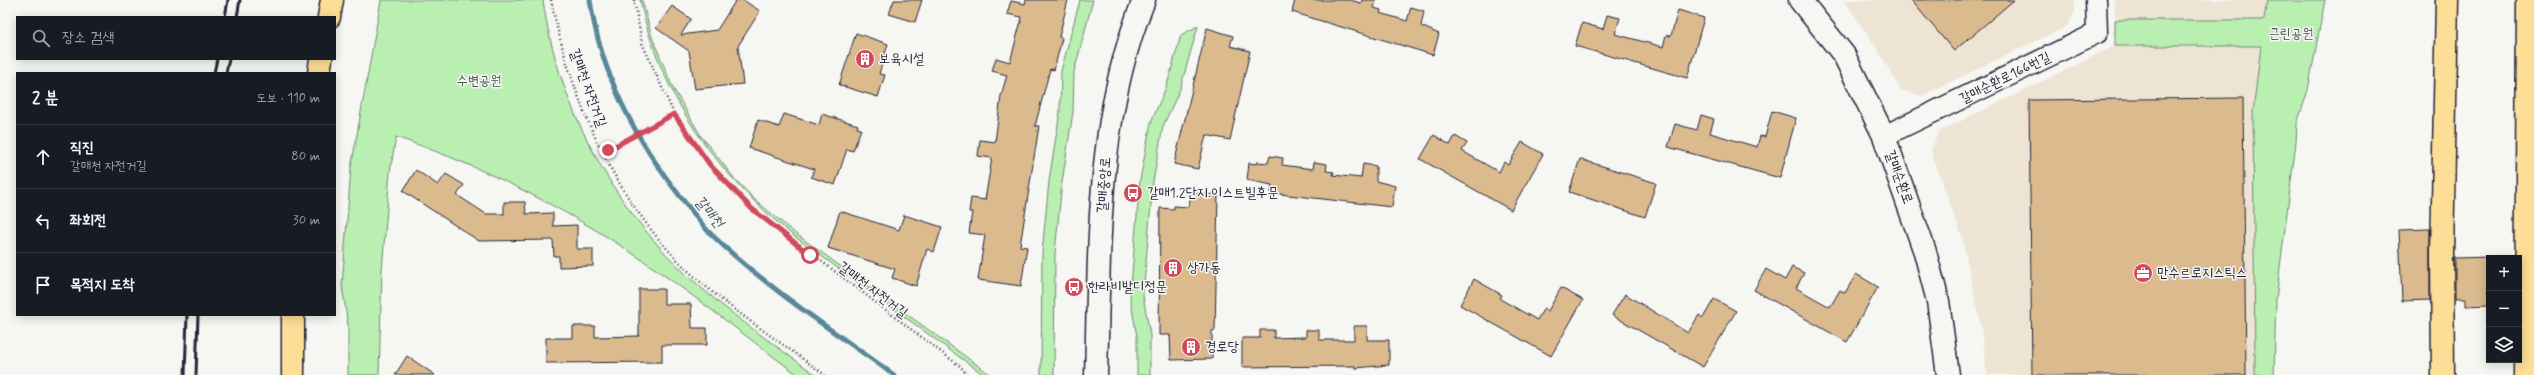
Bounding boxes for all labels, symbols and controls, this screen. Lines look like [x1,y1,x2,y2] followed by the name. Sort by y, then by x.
[16,16,336,60] search box
[2268,25,2314,43] park label: 근린공원
[30,27,52,49] icon: search
[62,28,114,48] text: 장소 검색
[565,46,611,131] street label: 갈매천 자전거길
[854,48,876,70] building icon: 보육시설
[1956,48,2054,108] street label: 갈매순환로166번길
[879,50,924,68] place label: 보육시설
[456,72,502,90] park label: 수변공원
[32,87,59,109] text: 2 분
[256,90,320,107] text: 도보 · 110 m
[70,138,94,158] text: 직진
[599,141,617,159] route end
[32,146,54,168] icon: ahead
[1881,147,1917,207] street label: 갈매순환로
[291,148,320,165] text: 80 m
[1093,156,1115,214] street label: 갈매중앙로
[70,158,147,175] text: 갈매천 자전거길
[1122,182,1144,204] bus stop icon: 갈매1.2단지.이스트빌후문
[1147,184,1279,202] place label: 갈매1.2단지.이스트빌후문
[690,192,730,234] water label: 갈매천
[32,210,54,232] icon: left
[70,211,106,231] text: 좌회전
[293,212,320,229] text: 30 m
[801,246,819,264] route start
[2486,255,2522,363] map controls
[2486,255,2522,291] button: +
[1162,257,1184,279] building icon: 상가동
[835,258,912,322] street label: 갈매천 자전거길
[1187,259,1221,277] place label: 상가동
[2132,262,2154,284] office icon: 만수르로지스틱스
[2157,264,2247,282] place label: 만수르로지스틱스
[32,274,54,296] icon: arrive
[70,275,134,295] text: 목적지 도착
[1063,276,1085,298] bus stop icon: 한라비발디정문
[1088,278,1167,296] place label: 한라비발디정문
[2486,291,2522,327] button: −
[2486,327,2522,363] button: layers
[1180,336,1202,358] building icon: 경로당
[1205,338,1240,356] place label: 경로당

